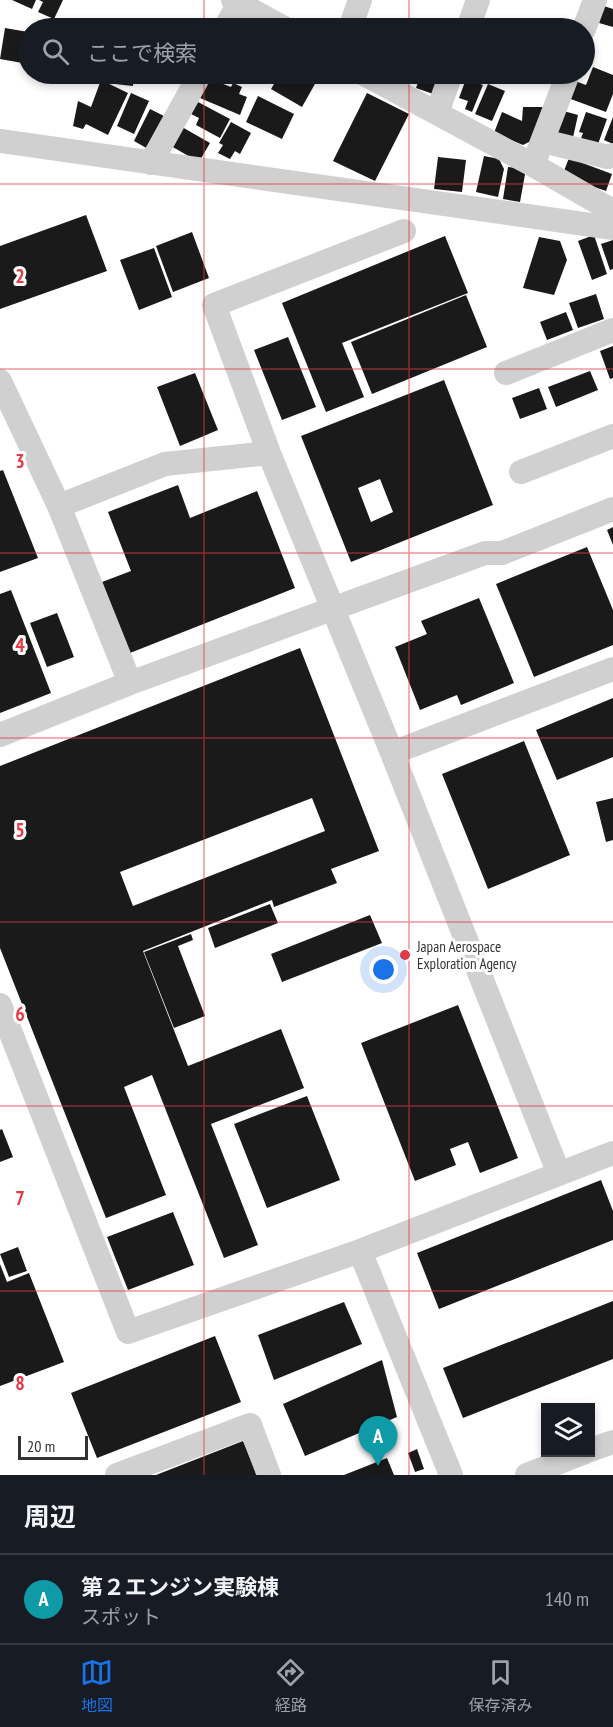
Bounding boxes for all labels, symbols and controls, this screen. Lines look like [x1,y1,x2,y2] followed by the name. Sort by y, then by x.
[18,18,595,84] search box
[39,35,72,68] icon: search
[87,39,197,67] text: ここで検索
[15,263,25,289] text: 2
[15,448,25,474] text: 3
[15,632,25,658] text: 4
[15,817,25,843] text: 5
[416,937,517,973] place label: Japan Aerospace Exploration Agency
[398,948,412,962] marker: Japan Aerospace Exploration Agency
[369,955,398,984] your location
[15,1001,25,1027] text: 6
[15,1185,25,1211] text: 7
[15,1370,25,1396] text: 8
[541,1403,595,1457] map controls
[541,1403,595,1457] button: layers
[358,1416,398,1466] pin: A
[18,1433,88,1460] scale bar
[27,1436,55,1456] text: 20 m
[24,1500,76,1533] text: 周辺
[81,1573,279,1601] text: 第２エンジン実験棟
[38,1586,49,1612] text: A
[545,1586,589,1612] text: 140 m
[81,1604,161,1630] text: スポット
[80,1656,113,1716] tab: 地図
[274,1656,307,1716] tab: 経路
[468,1656,532,1716] tab: 保存済み

